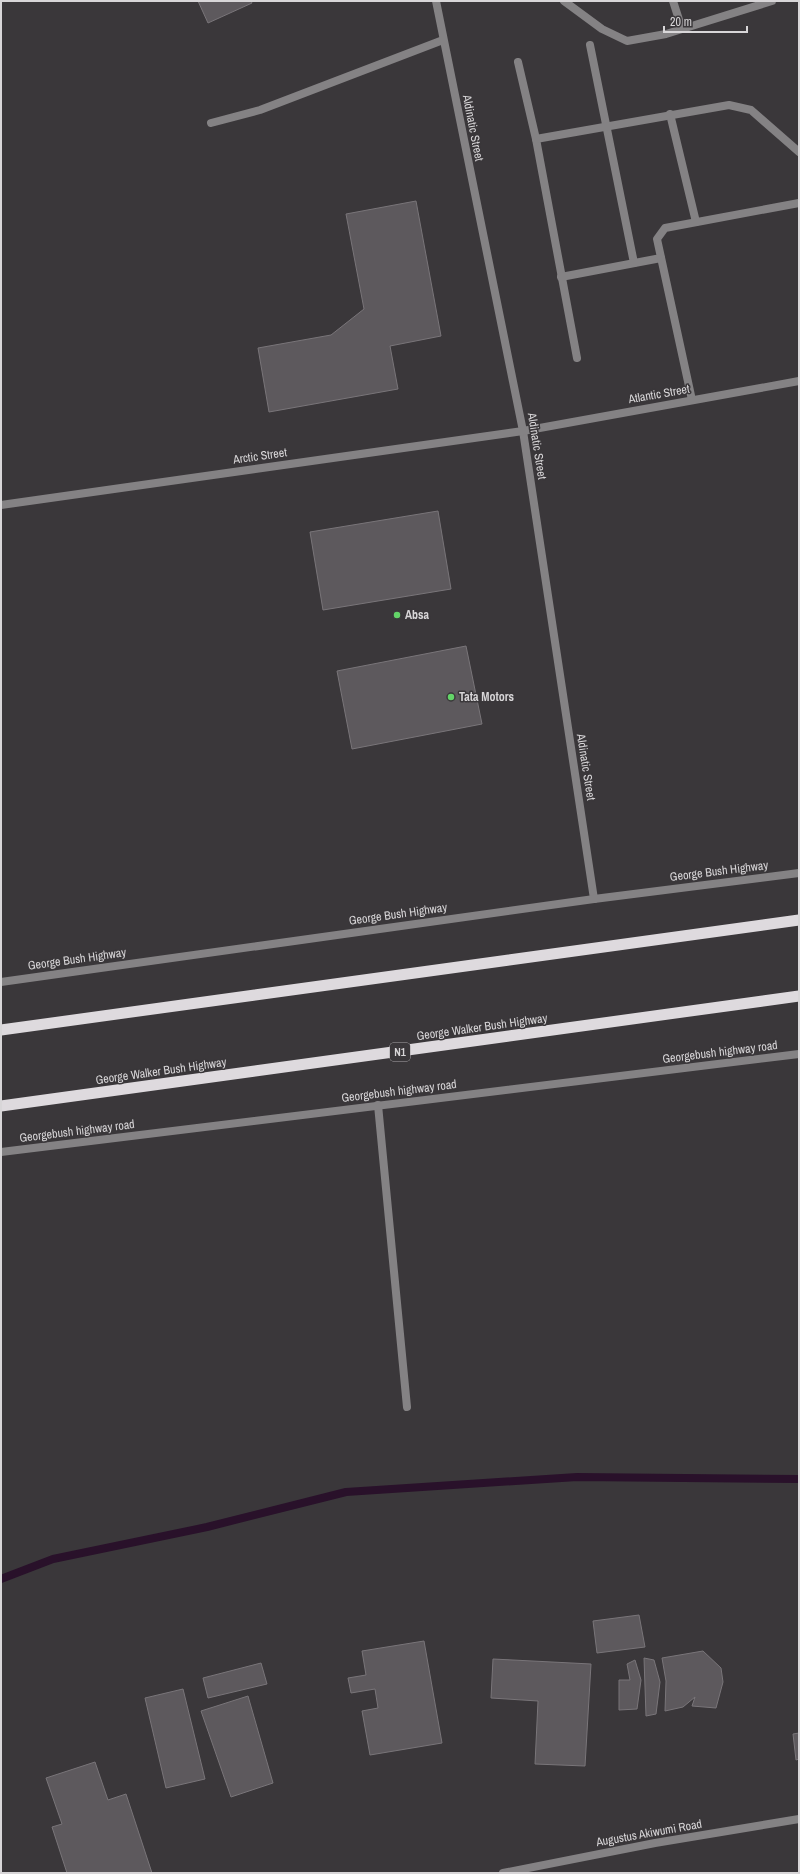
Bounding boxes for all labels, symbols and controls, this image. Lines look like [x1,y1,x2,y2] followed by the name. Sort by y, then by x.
[664,8,747,34] scale bar
[670,14,692,30] text: 20 m
[459,92,487,163] street label: Aldinatic Street
[626,381,691,407] street label: Atlantic Street
[524,411,550,481] street label: Aldinatic Street
[231,444,288,468] street label: Arctic Street
[405,607,430,623] place label: Absa
[392,610,402,620] marker: Absa
[459,689,515,705] place label: Tata Motors
[446,692,456,702] marker: Tata Motors
[573,732,599,802] street label: Aldinatic Street
[669,857,769,885] street label: George Bush Highway
[348,899,448,929] street label: George Bush Highway
[27,944,127,974] street label: George Bush Highway
[416,1010,549,1044] street label: George Walker Bush Highway
[661,1037,779,1067] street label: Georgebush highway road
[390,1043,410,1061] road number: N1
[95,1054,228,1088] street label: George Walker Bush Highway
[340,1076,458,1106] street label: Georgebush highway road
[18,1116,136,1146] street label: Georgebush highway road
[594,1816,703,1850] street label: Augustus Akiwumi Road

